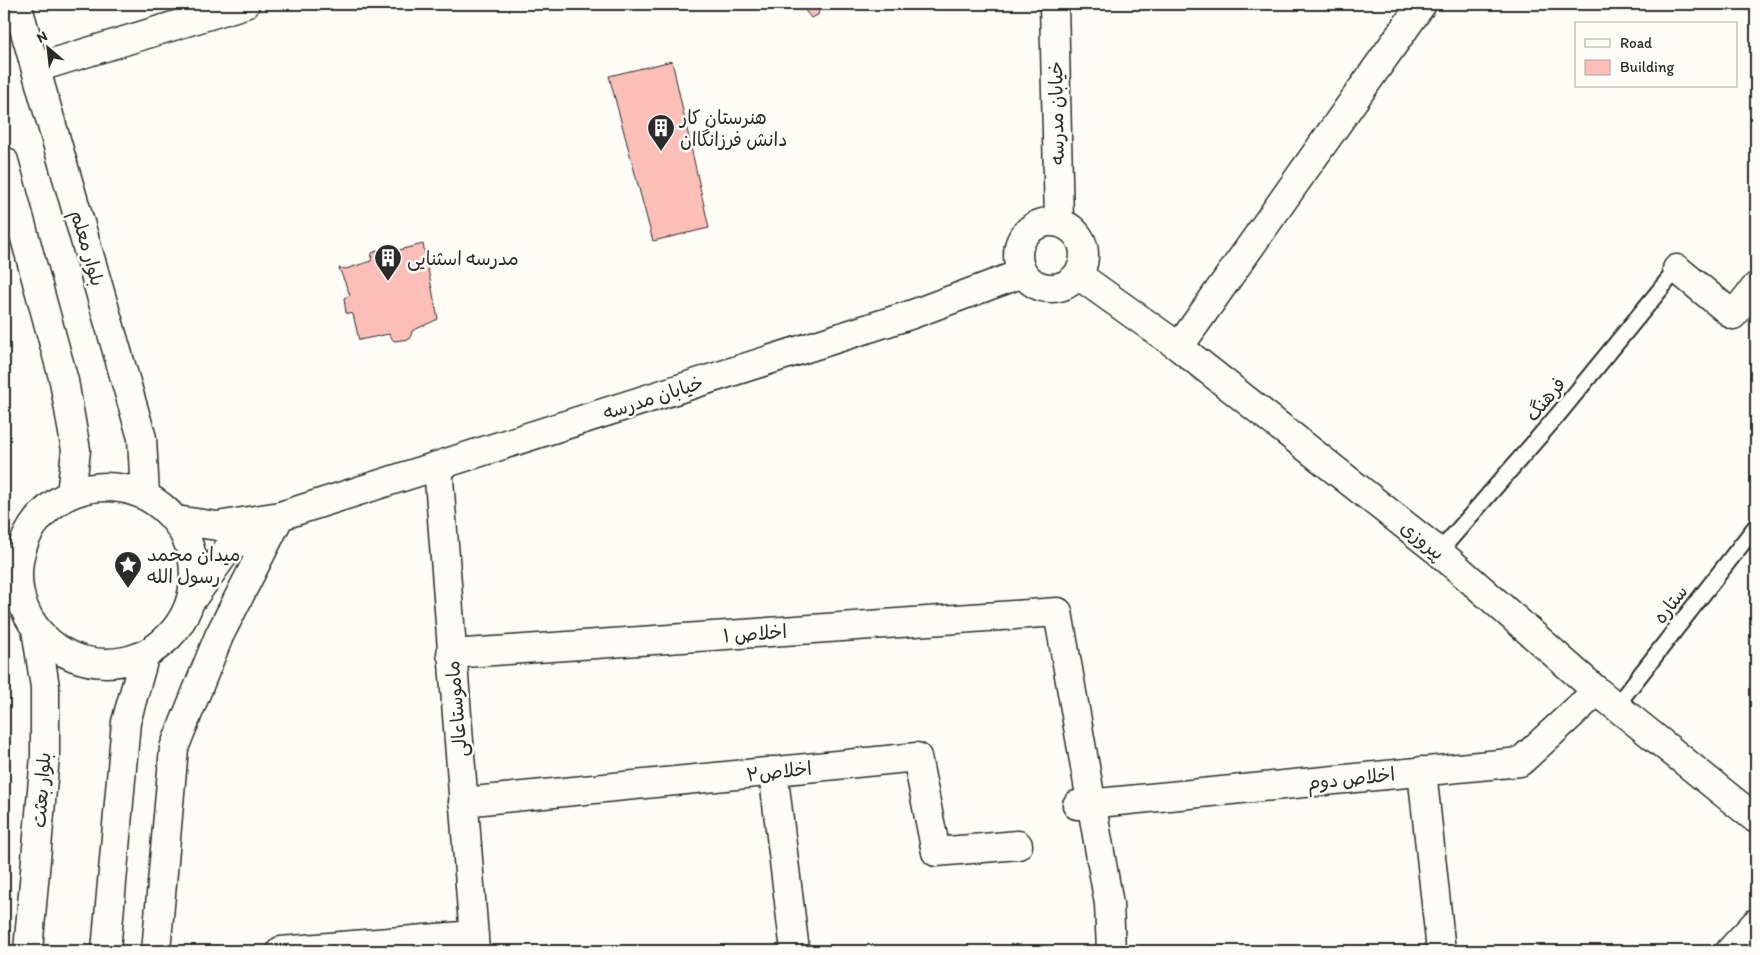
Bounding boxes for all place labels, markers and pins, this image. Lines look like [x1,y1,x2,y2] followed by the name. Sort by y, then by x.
[678,106,787,151] place label: هنرستان کار دانش فرزانگاان
[646,113,676,152] building icon: هنرستان کار دانش فرزانگاان
[373,243,403,282] building icon: مدرسه اسثنایی
[407,247,519,271] place label: مدرسه اسثنایی
[147,543,240,588] place label: میدان محمد رسول الله
[113,550,143,589] place icon: میدان محمد رسول الله

